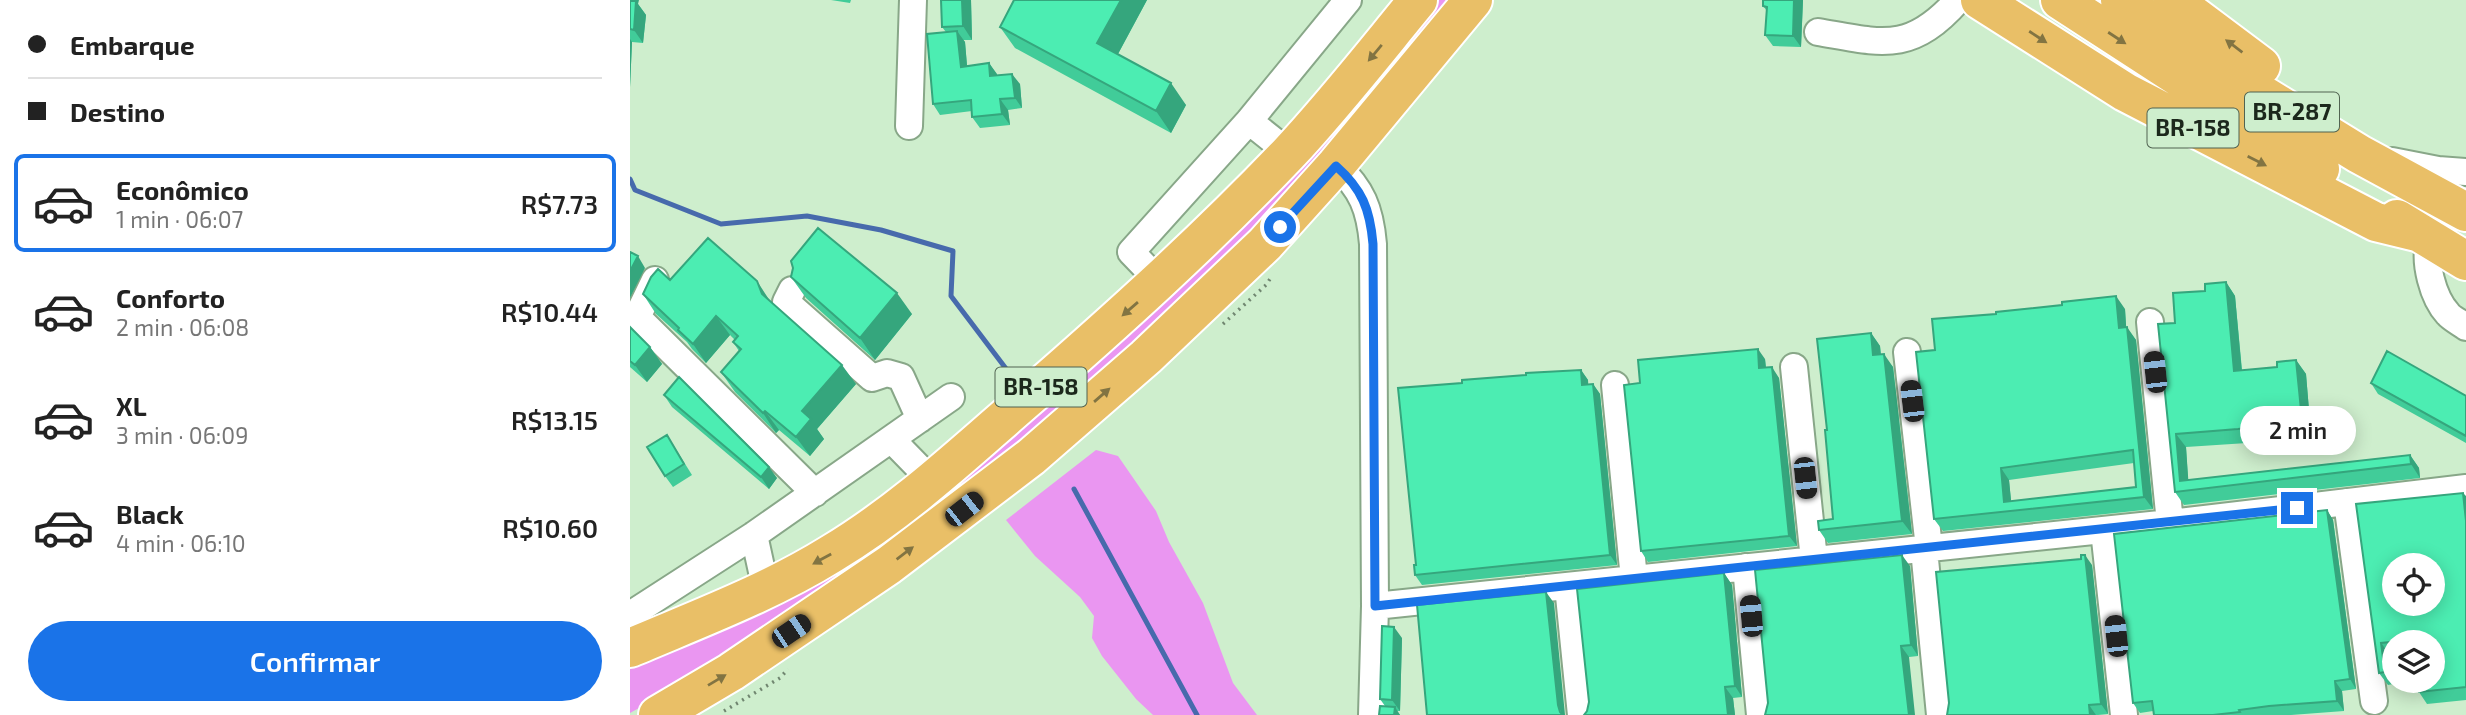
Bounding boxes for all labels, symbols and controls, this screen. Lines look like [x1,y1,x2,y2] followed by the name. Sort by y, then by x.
[70,29,195,60] text: Embarque
[2028,30,2047,43] one-way arrow
[2108,31,2126,45] one-way arrow
[2225,39,2243,53] one-way arrow
[1367,43,1382,61] one-way arrow
[2245,92,2339,132] road number: BR-287
[70,96,165,127] text: Destino
[2148,108,2238,148] road number: BR-158
[2247,155,2266,167] one-way arrow
[32,172,95,235] icon: car
[116,174,249,205] text: Econômico
[521,188,598,219] text: R$7.73
[116,205,243,233] text: 1 min · 06:07
[1264,211,1296,243] route start
[32,280,95,343] icon: car
[116,282,225,313] text: Conforto
[501,296,598,327] text: R$10.44
[1121,301,1138,317] one-way arrow
[116,313,249,341] text: 2 min · 06:08
[2143,350,2168,394] car
[996,368,1087,406] road number: BR-158
[1900,379,1925,423] car
[1093,387,1111,403] one-way arrow
[32,388,95,451] icon: car
[116,390,147,421] text: XL
[511,404,598,435] text: R$13.15
[2239,406,2355,456] callout: 2 min
[2269,416,2327,444] text: 2 min
[116,421,248,449] text: 3 min · 06:09
[1793,456,1818,500] car
[941,488,988,530] car
[2281,492,2313,524] route end
[32,496,95,559] icon: car
[116,498,184,529] text: Black
[502,512,598,543] text: R$10.60
[116,529,246,557] text: 4 min · 06:10
[896,546,915,560] one-way arrow
[812,553,832,565] one-way arrow
[2382,553,2445,693] map controls
[2382,553,2445,616] button: locate
[1739,594,1764,638] car
[768,611,815,651] car
[2104,614,2129,658] car
[28,621,602,701] button: Confirmar
[2382,630,2445,693] button: layers
[707,675,727,687] one-way arrow

